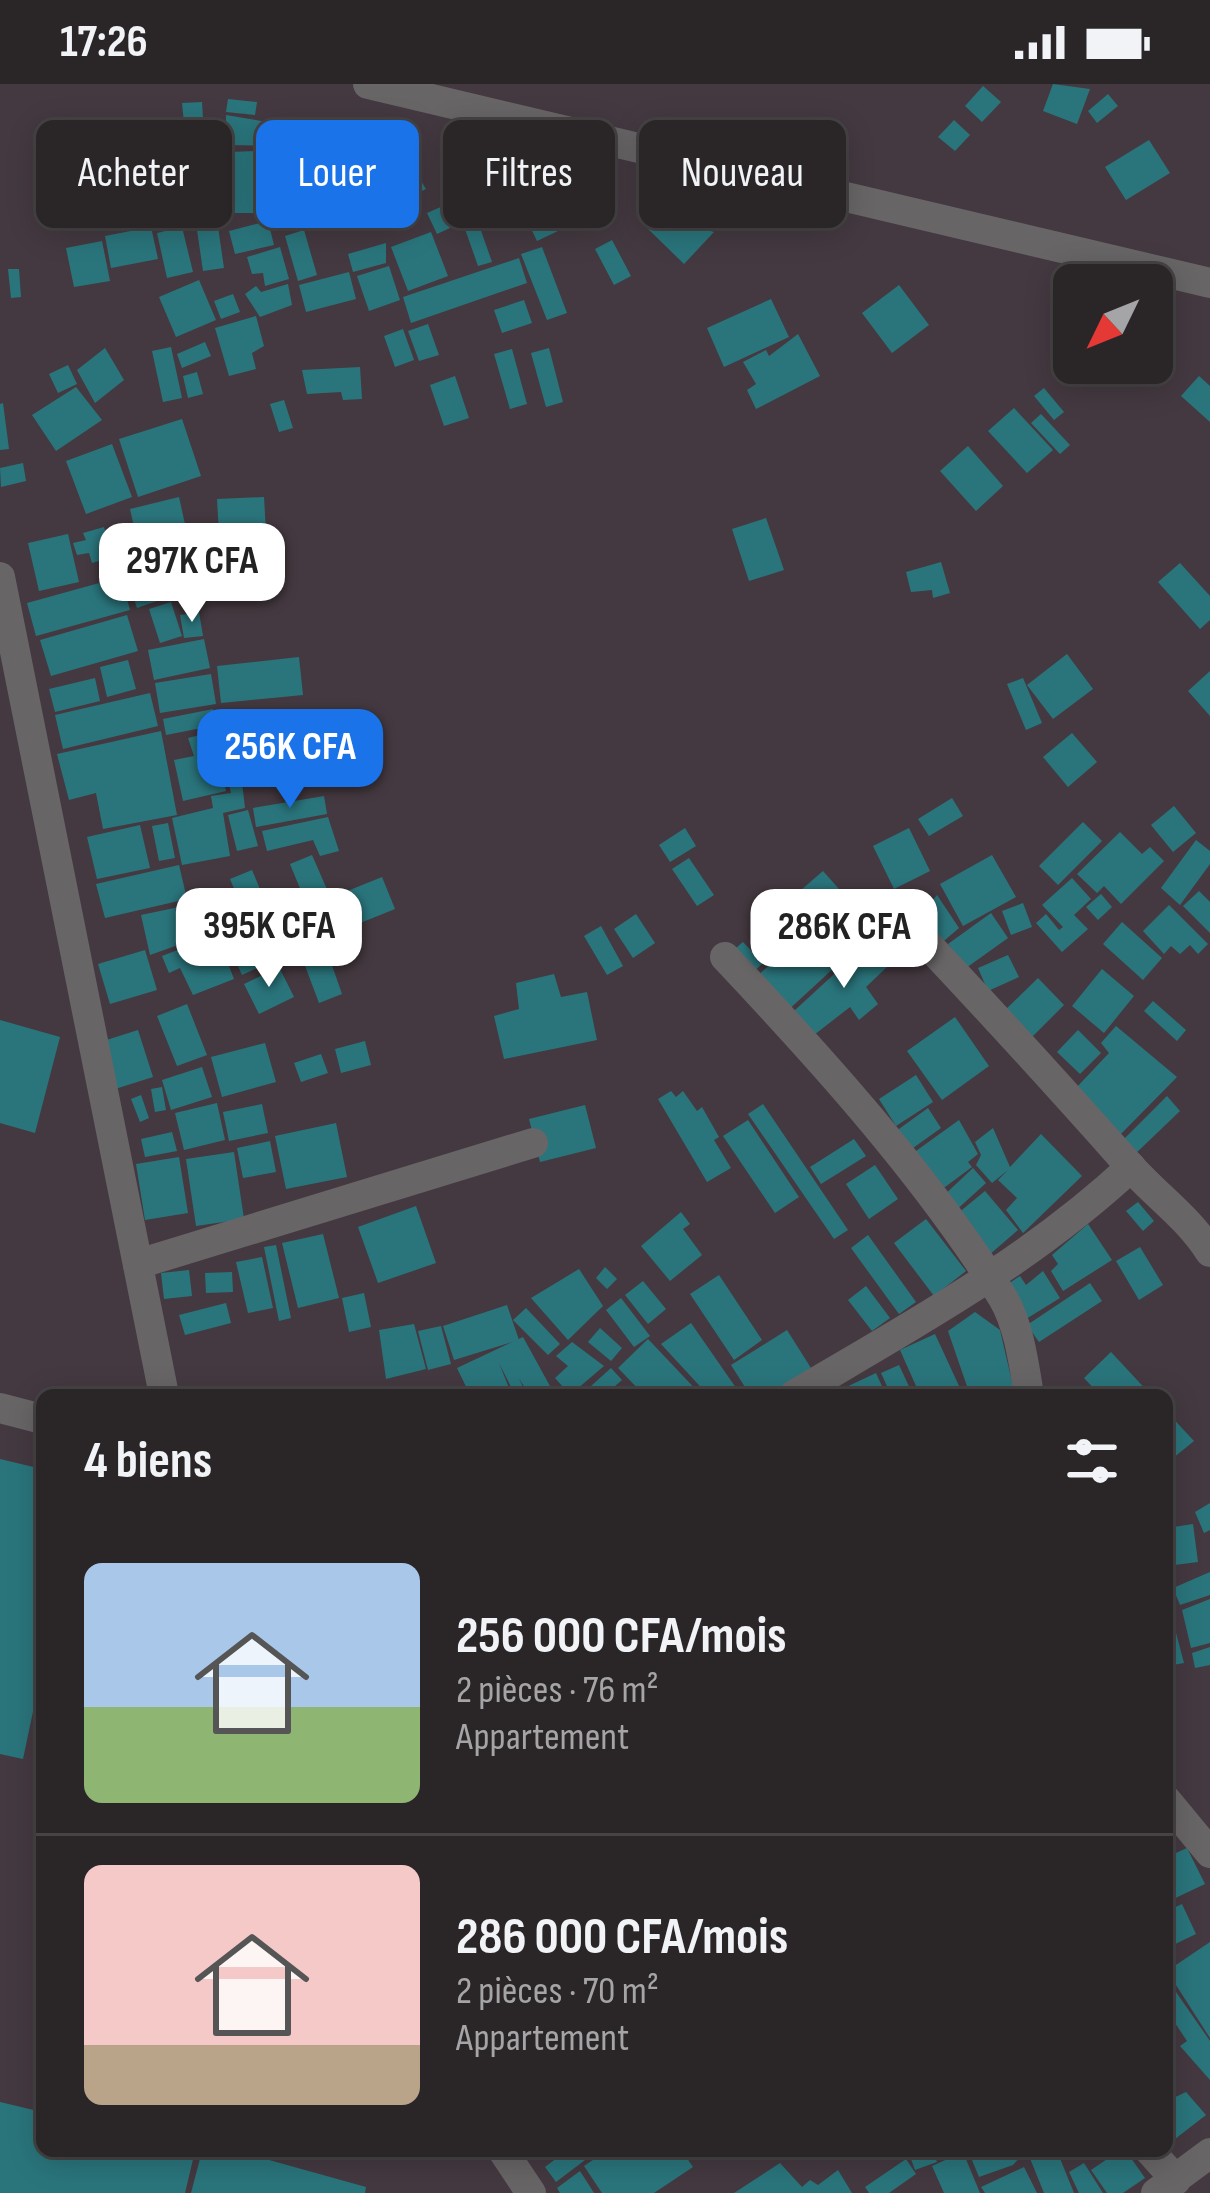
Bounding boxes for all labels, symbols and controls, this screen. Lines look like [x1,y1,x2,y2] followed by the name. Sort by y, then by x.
[60,15,148,70] text: 17:26
[36,120,232,228] chip: Acheter
[256,120,419,228] chip: Louer
[443,120,615,228] chip: Filtres
[639,120,846,228] chip: Nouveau
[1053,264,1173,384] north arrow
[1053,264,1173,384] map controls
[68,523,316,625] pin: 297K CFA
[126,538,258,585] text: 297K CFA
[166,709,414,811] pin: 256K CFA
[224,724,356,771] text: 256K CFA
[145,888,393,990] pin: 395K CFA
[720,889,968,991] pin: 286K CFA
[203,903,335,950] text: 395K CFA
[778,904,910,951] text: 286K CFA
[1059,1428,1125,1494] icon: filters
[84,1431,212,1492] text: 4 biens
[456,1606,787,1667] text: 256 000 CFA/mois
[180,1611,324,1755] icon: home
[456,1667,659,1714] text: 2 pièces · 76 m²
[456,1714,629,1761] text: Appartement
[456,1907,788,1968] text: 286 000 CFA/mois
[180,1913,324,2057] icon: home
[456,1968,659,2015] text: 2 pièces · 70 m²
[456,2015,629,2062] text: Appartement

